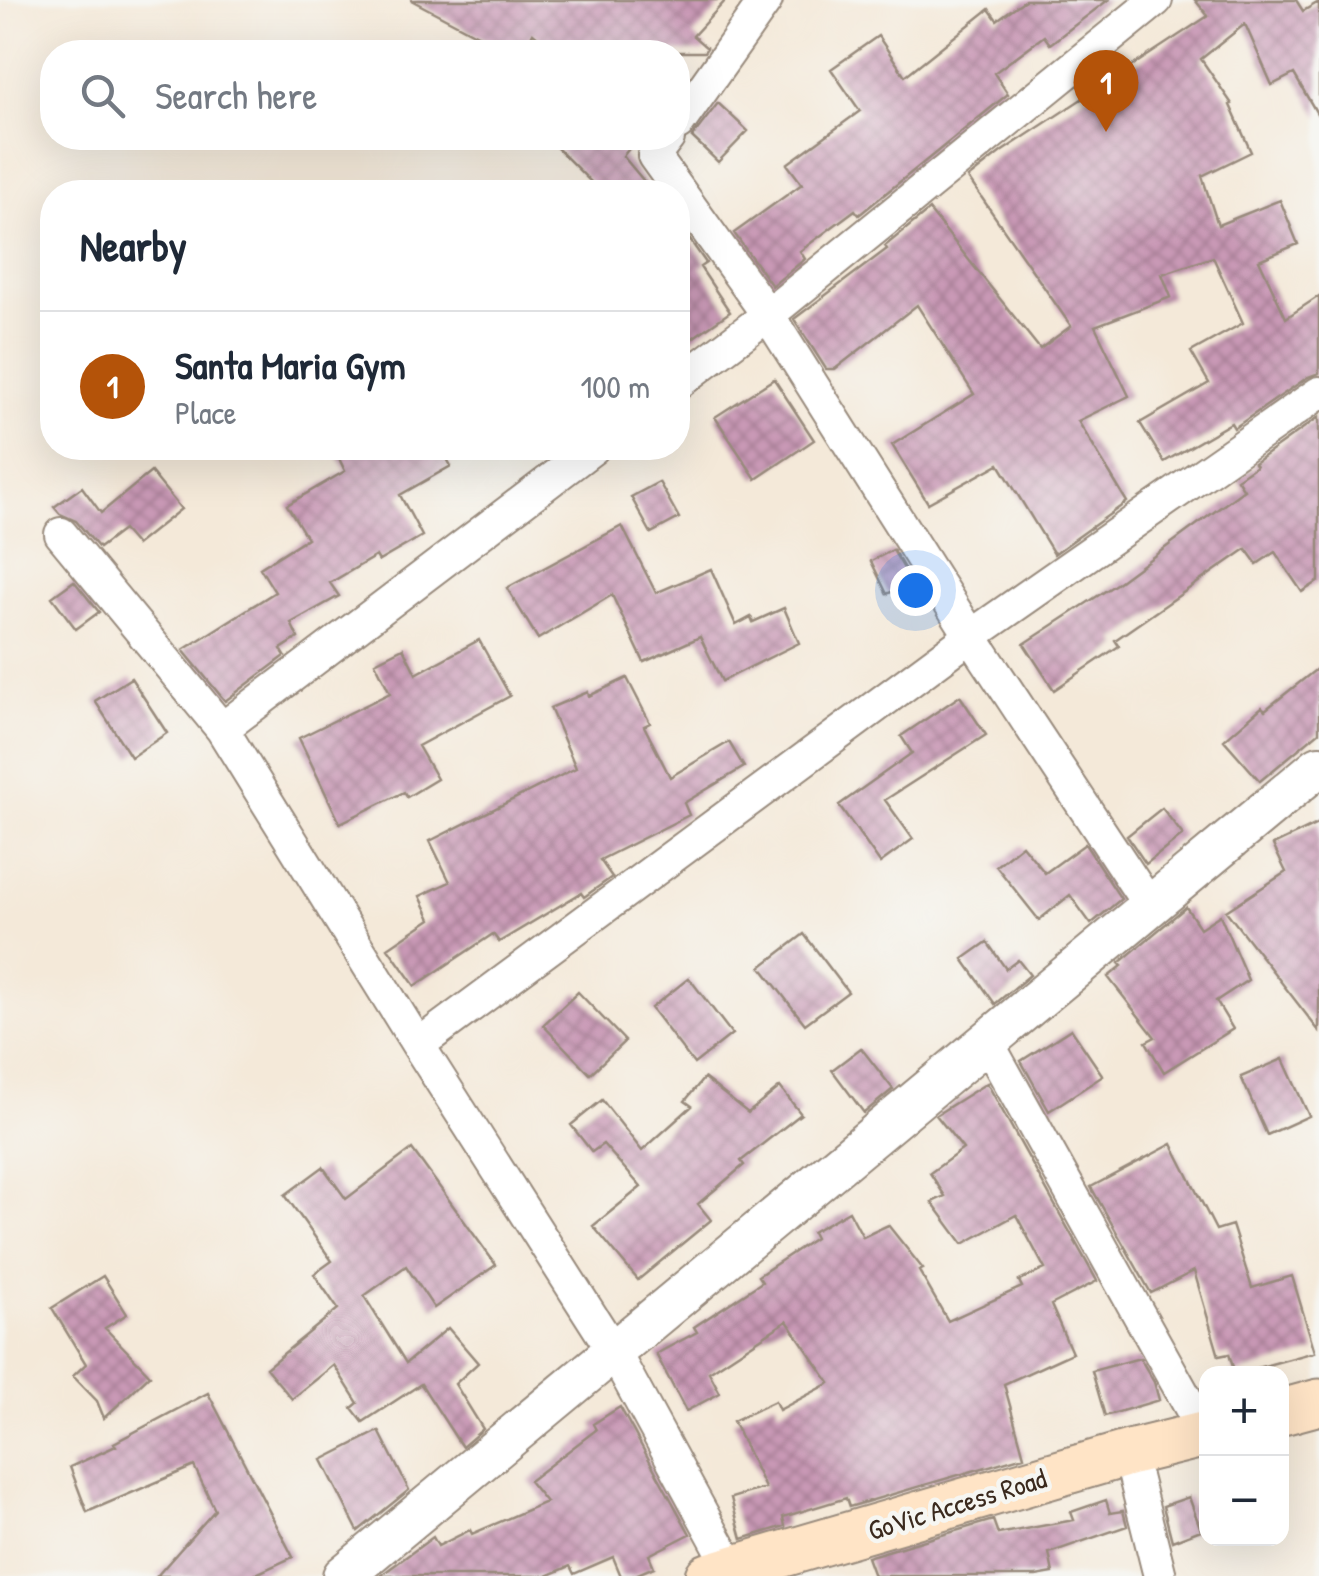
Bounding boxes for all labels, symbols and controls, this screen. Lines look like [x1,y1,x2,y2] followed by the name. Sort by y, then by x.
[40,40,690,150] search box
[1074,49,1138,132] pin: 1
[75,68,130,123] icon: search
[155,69,317,121] text: Search here
[80,217,187,274] text: Nearby
[175,339,406,391] text: Santa Maria Gym
[107,365,118,408] text: 1
[581,365,650,408] text: 100 m
[175,391,237,434] text: Place
[890,565,941,616] your location
[1199,1366,1289,1546] map controls
[1199,1366,1289,1456] button: +
[1199,1456,1289,1546] button: −
[863,1459,1051,1549] street label: GoVic Access Road

